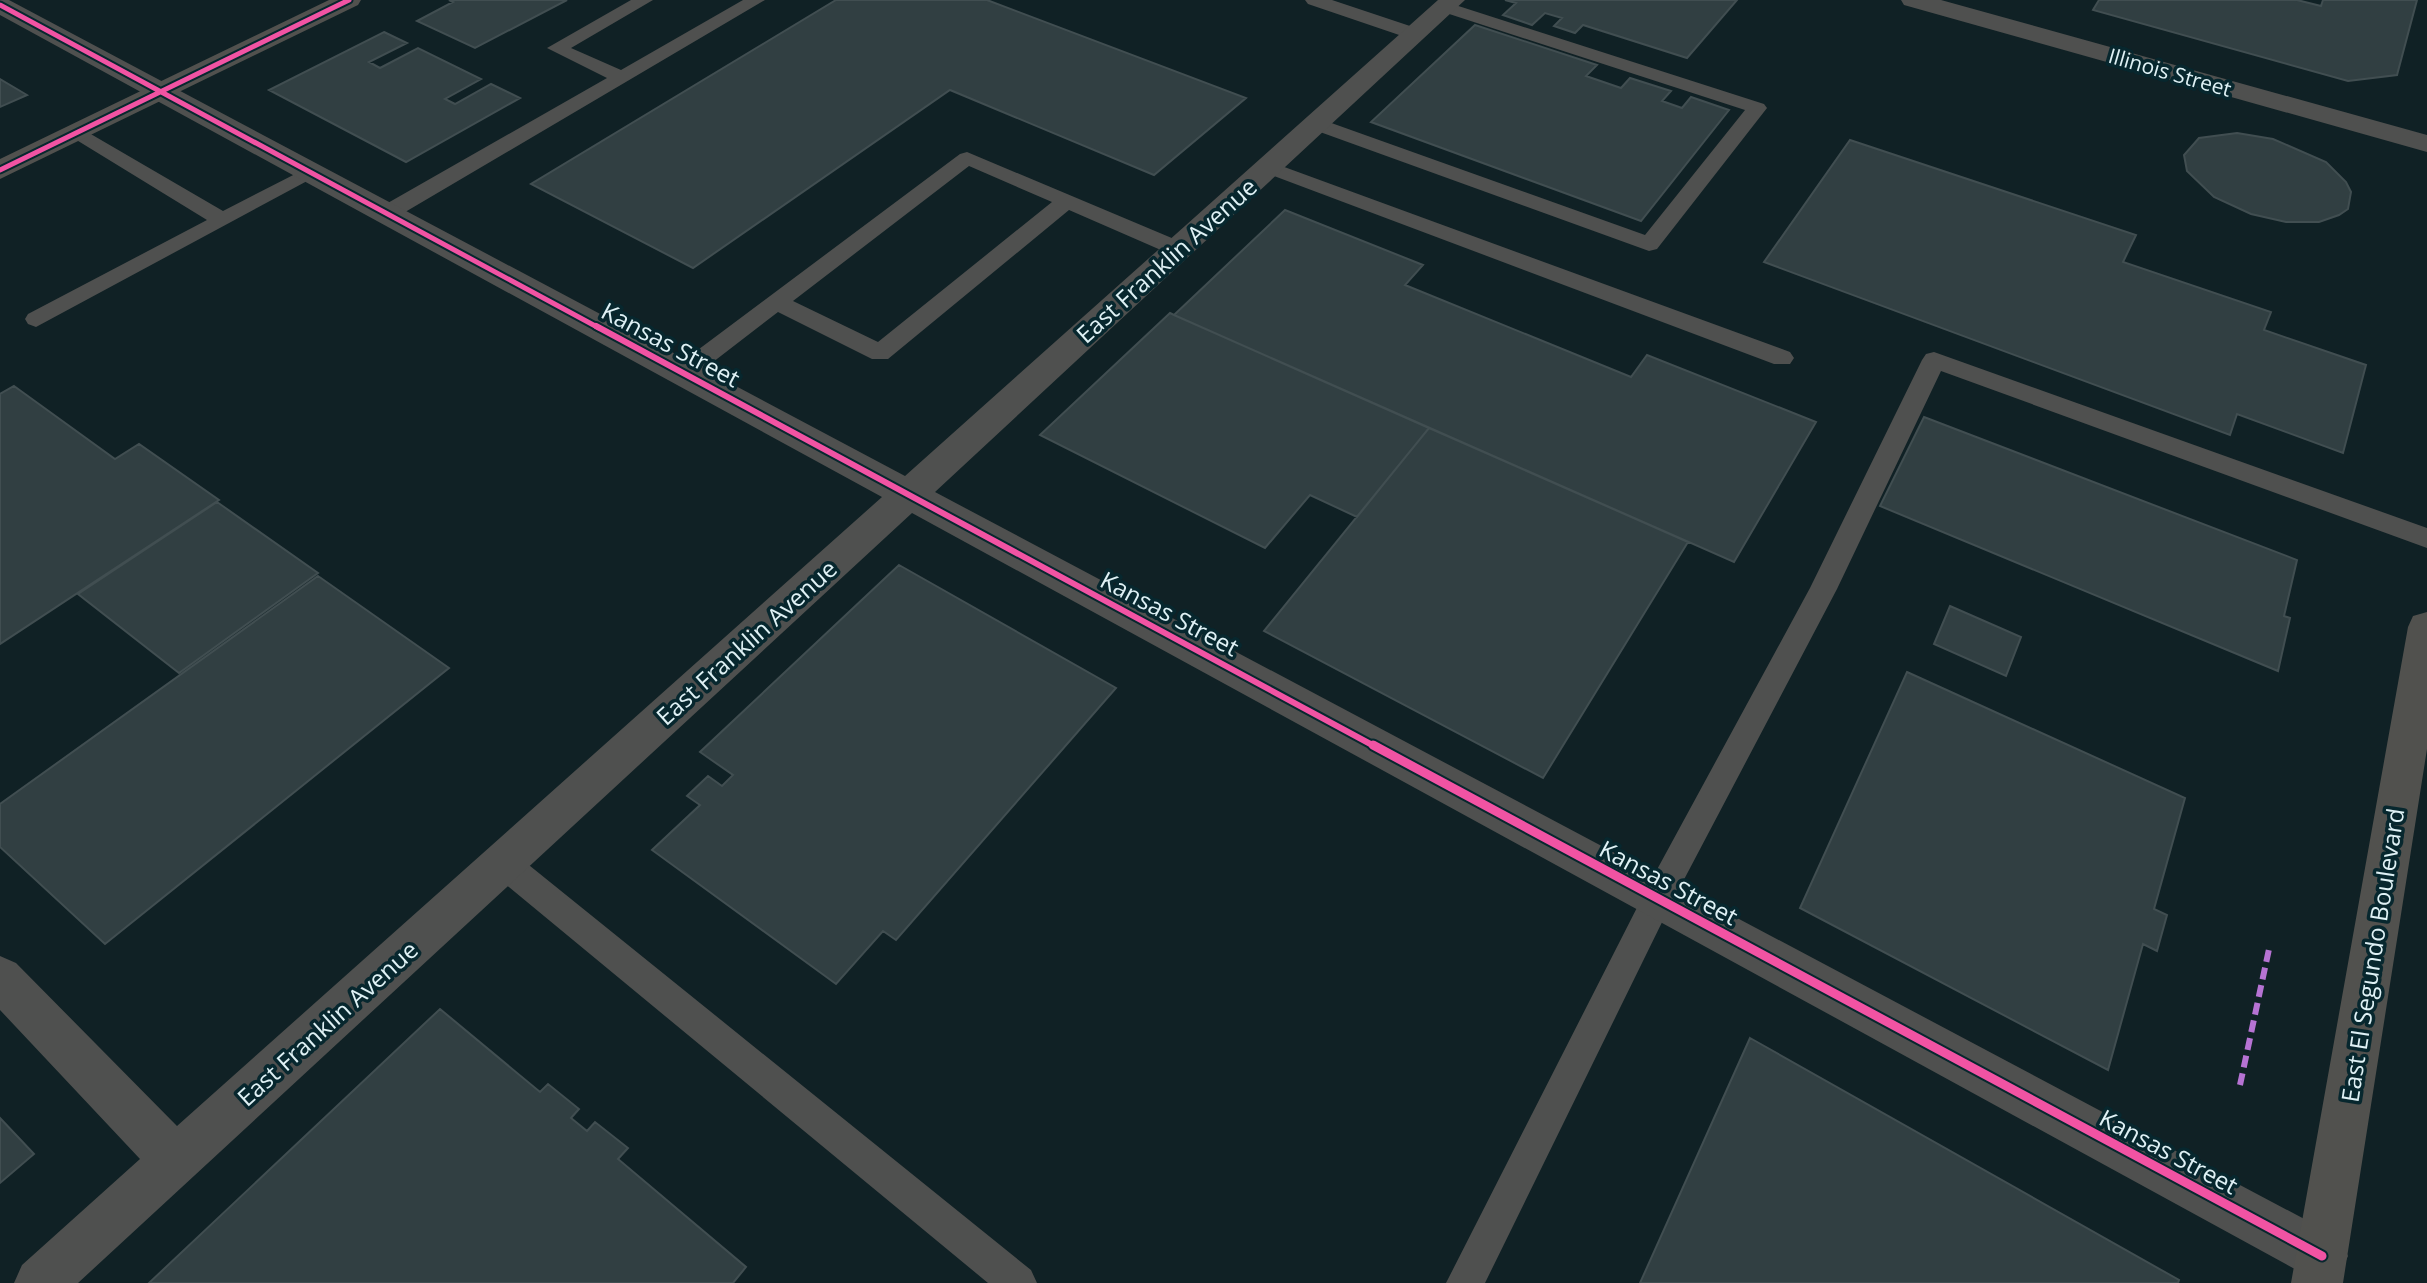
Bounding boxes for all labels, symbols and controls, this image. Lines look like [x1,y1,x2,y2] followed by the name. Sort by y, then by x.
[2105,41,2235,103] street label: Illinois Street
[1069,170,1263,350] street label: East Franklin Avenue
[596,294,746,394] street label: Kansas Street
[649,552,843,732] street label: East Franklin Avenue
[1095,563,1245,663] street label: Kansas Street
[2332,806,2412,1104] street label: East El Segundo Boulevard
[1594,832,1744,932] street label: Kansas Street
[230,933,424,1113] street label: East Franklin Avenue
[2094,1101,2244,1201] street label: Kansas Street

